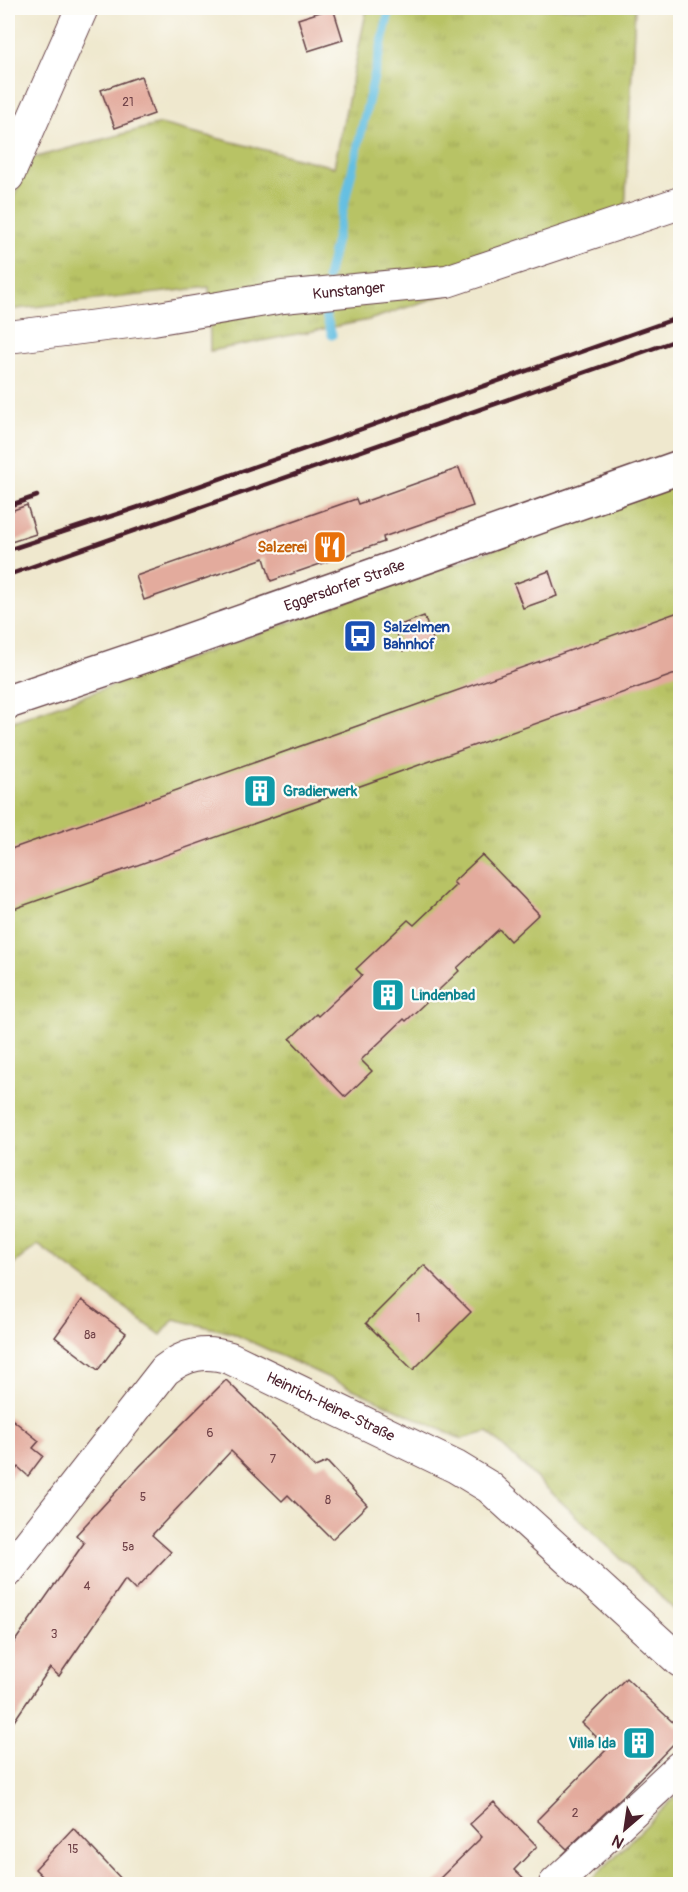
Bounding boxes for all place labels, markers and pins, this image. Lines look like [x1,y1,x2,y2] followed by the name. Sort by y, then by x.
[312,529,348,565] restaurant icon: Salzerei
[257,538,307,557] place label: Salzerei
[342,618,378,654] bus stop icon: Salzelmen Bahnhof
[383,618,450,654] place label: Salzelmen Bahnhof
[242,773,278,809] building icon: Gradierwerk
[283,782,358,801] place label: Gradierwerk
[370,977,406,1013] building icon: Lindenbad
[411,986,475,1005] place label: Lindenbad
[621,1725,657,1761] building icon: Villa Ida
[568,1734,616,1753] place label: Villa Ida

